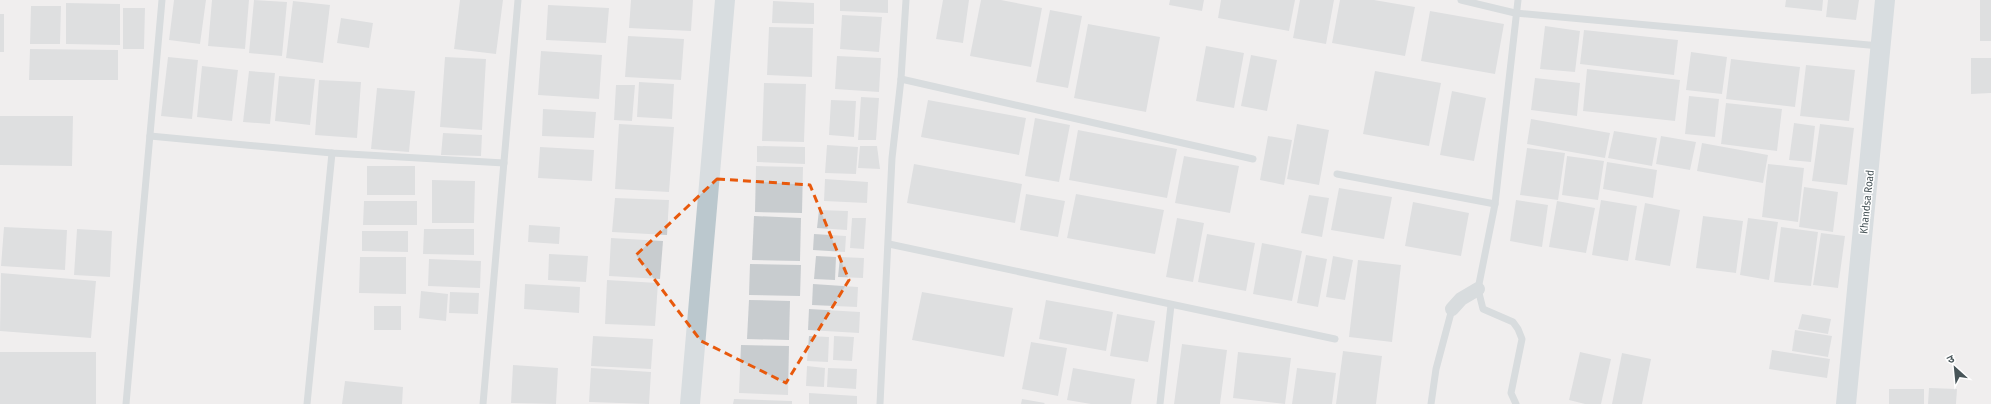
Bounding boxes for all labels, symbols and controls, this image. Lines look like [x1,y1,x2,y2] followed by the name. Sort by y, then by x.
[1857,169,1877,235] street label: Khandsa Road
[1935,348,1975,388] north arrow
[1945,352,1957,367] text: उ

